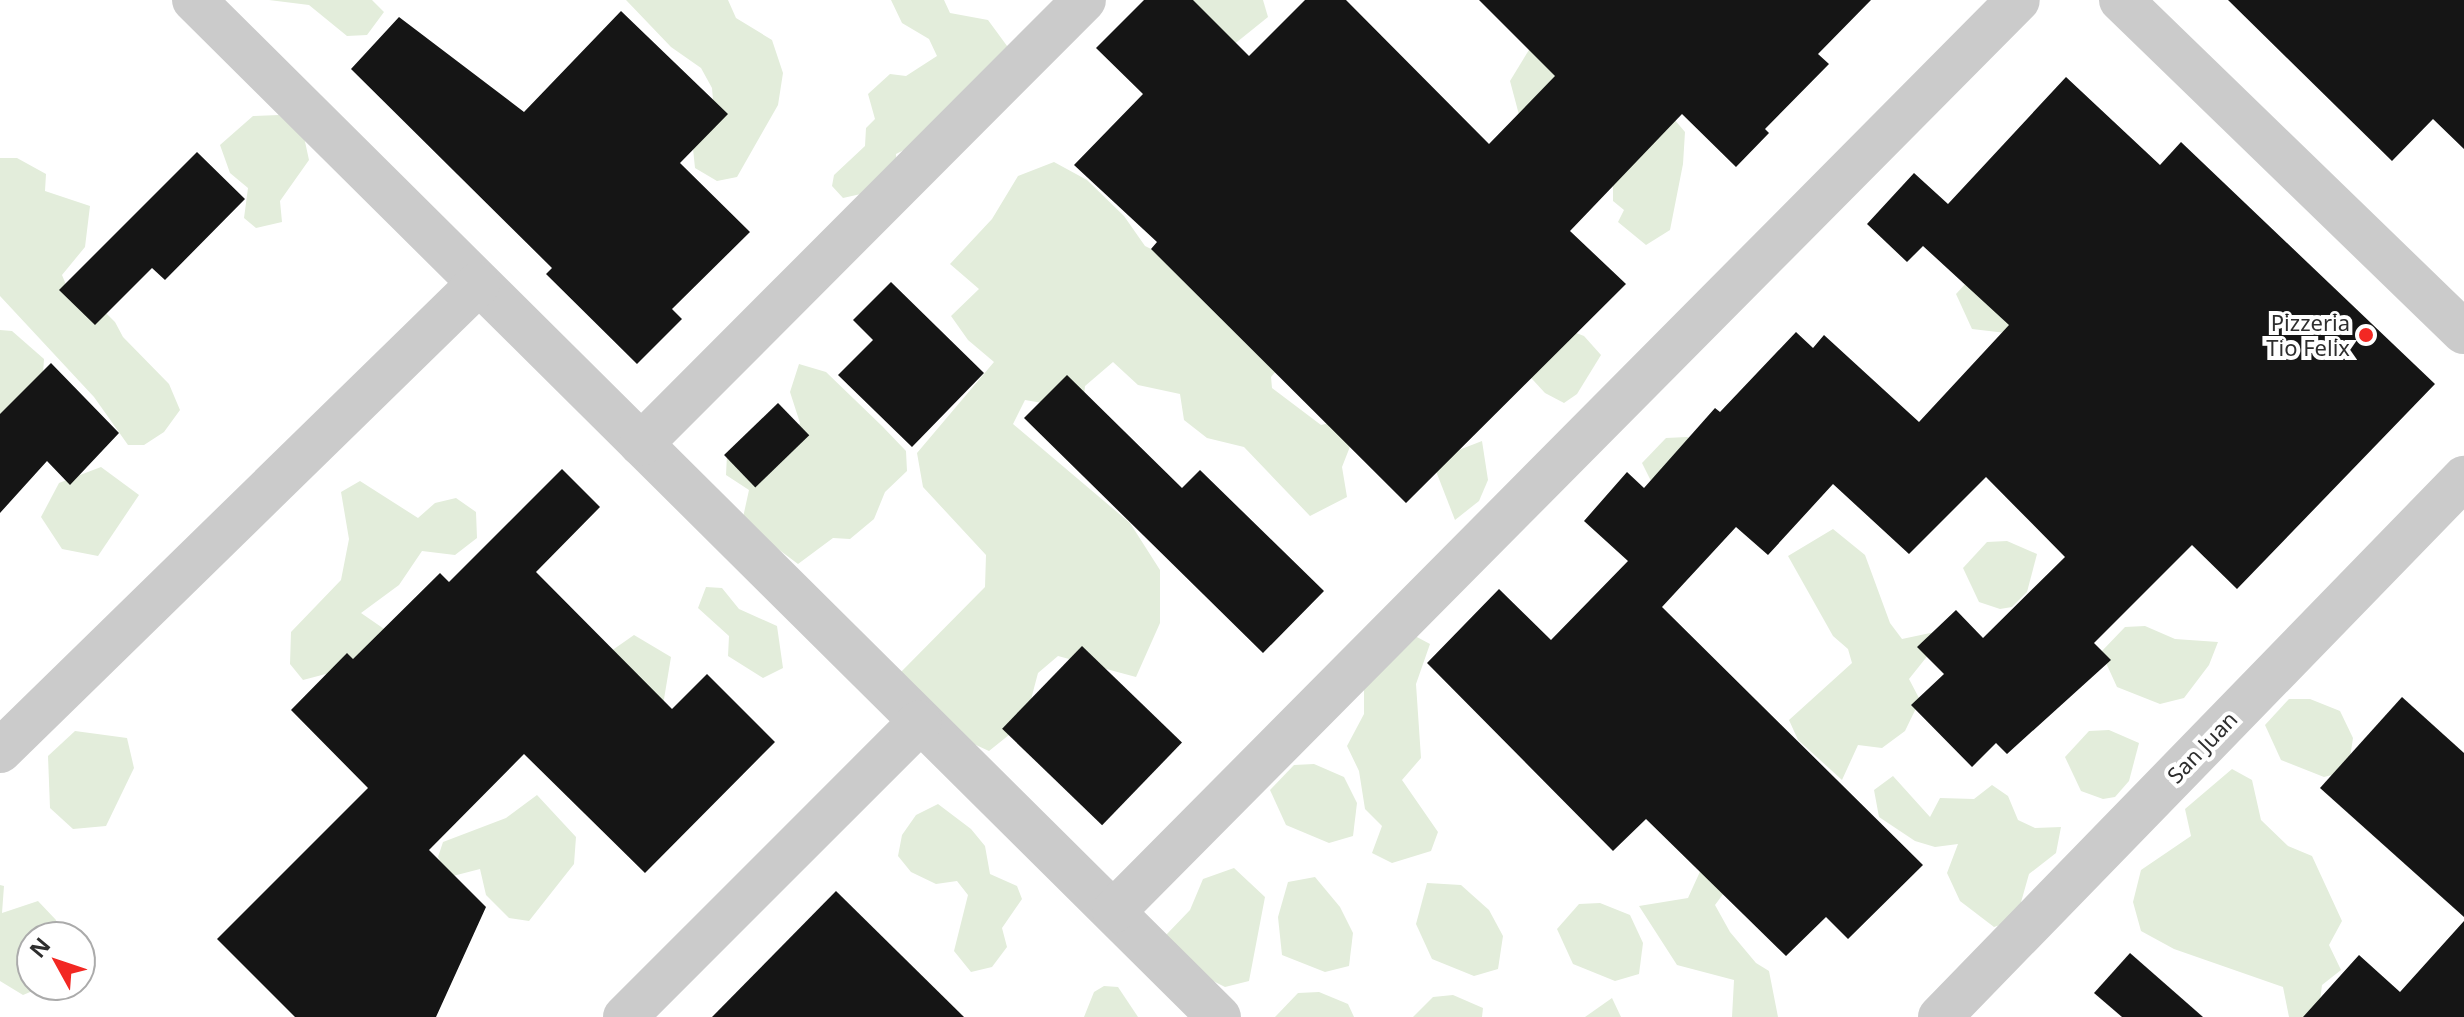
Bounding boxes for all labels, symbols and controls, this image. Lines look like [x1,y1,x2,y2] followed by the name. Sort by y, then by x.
[2266,309,2350,360] place label: Pizzeria Tio Felix
[2357,326,2375,344] marker: Pizzeria Tio Felix
[2161,706,2243,788] street label: San Juan
[16,921,96,1001] north arrow
[22,930,56,963] text: N

